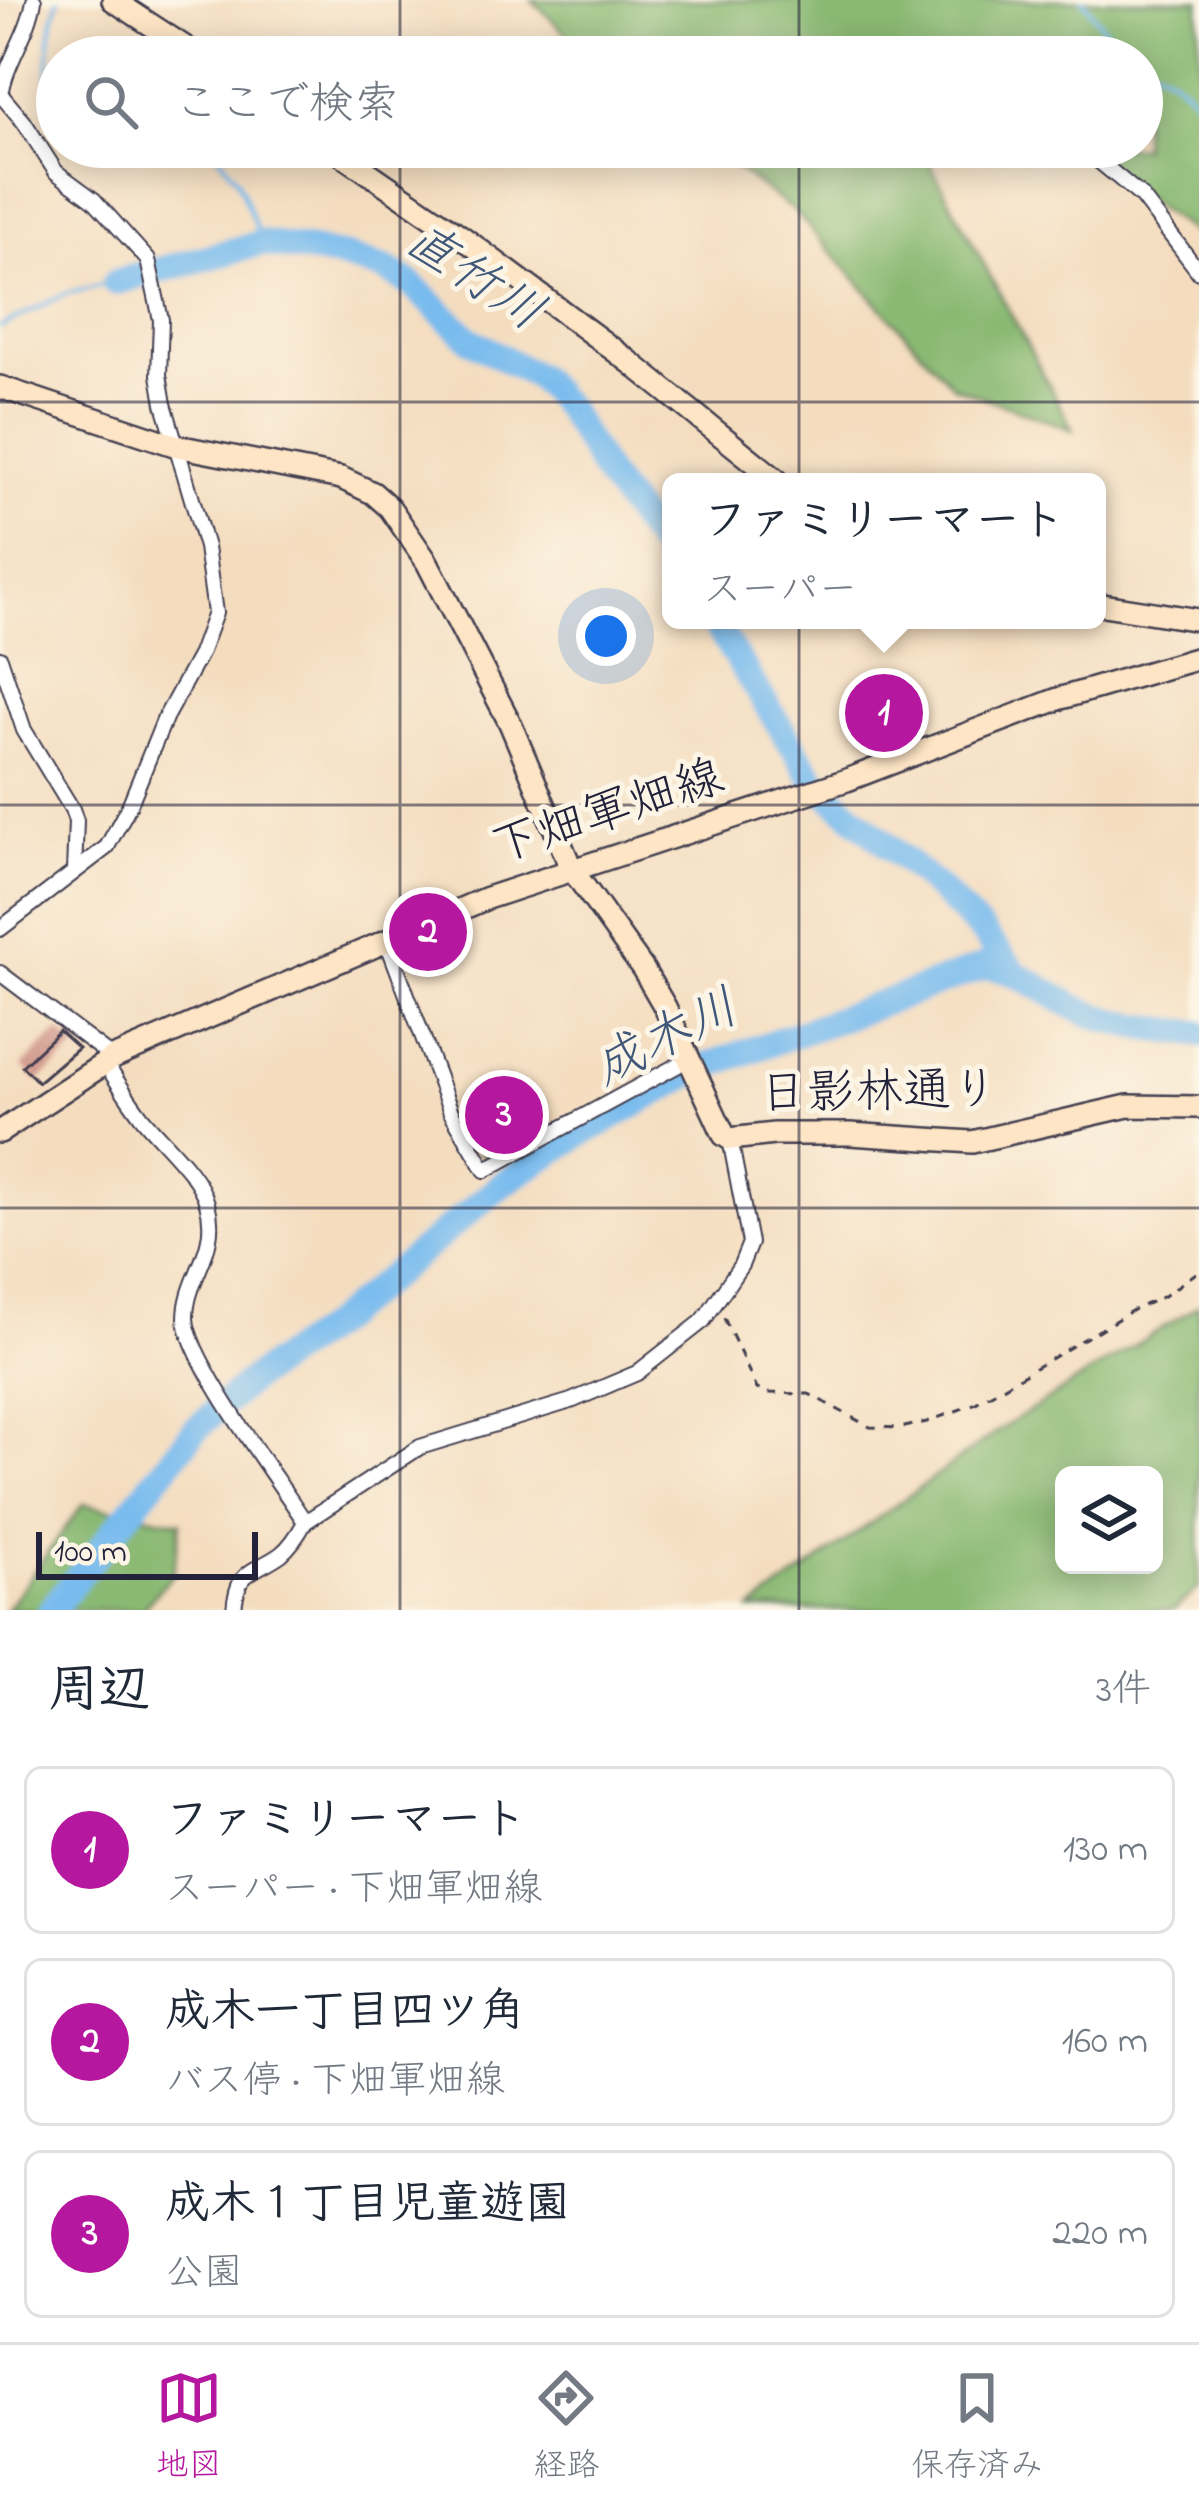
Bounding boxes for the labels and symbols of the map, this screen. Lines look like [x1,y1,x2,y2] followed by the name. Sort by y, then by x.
[388,206,558,352] water label: 直竹川
[576,606,636,666] your location
[845,668,923,758] pin: 1
[483,744,733,884] street label: 下畑軍畑線
[389,887,467,977] pin: 2
[582,973,752,1107] water label: 成木川
[758,1057,1000,1131] street label: 日影林通り
[465,1070,543,1160] pin: 3
[36,1526,258,1579] scale bar

